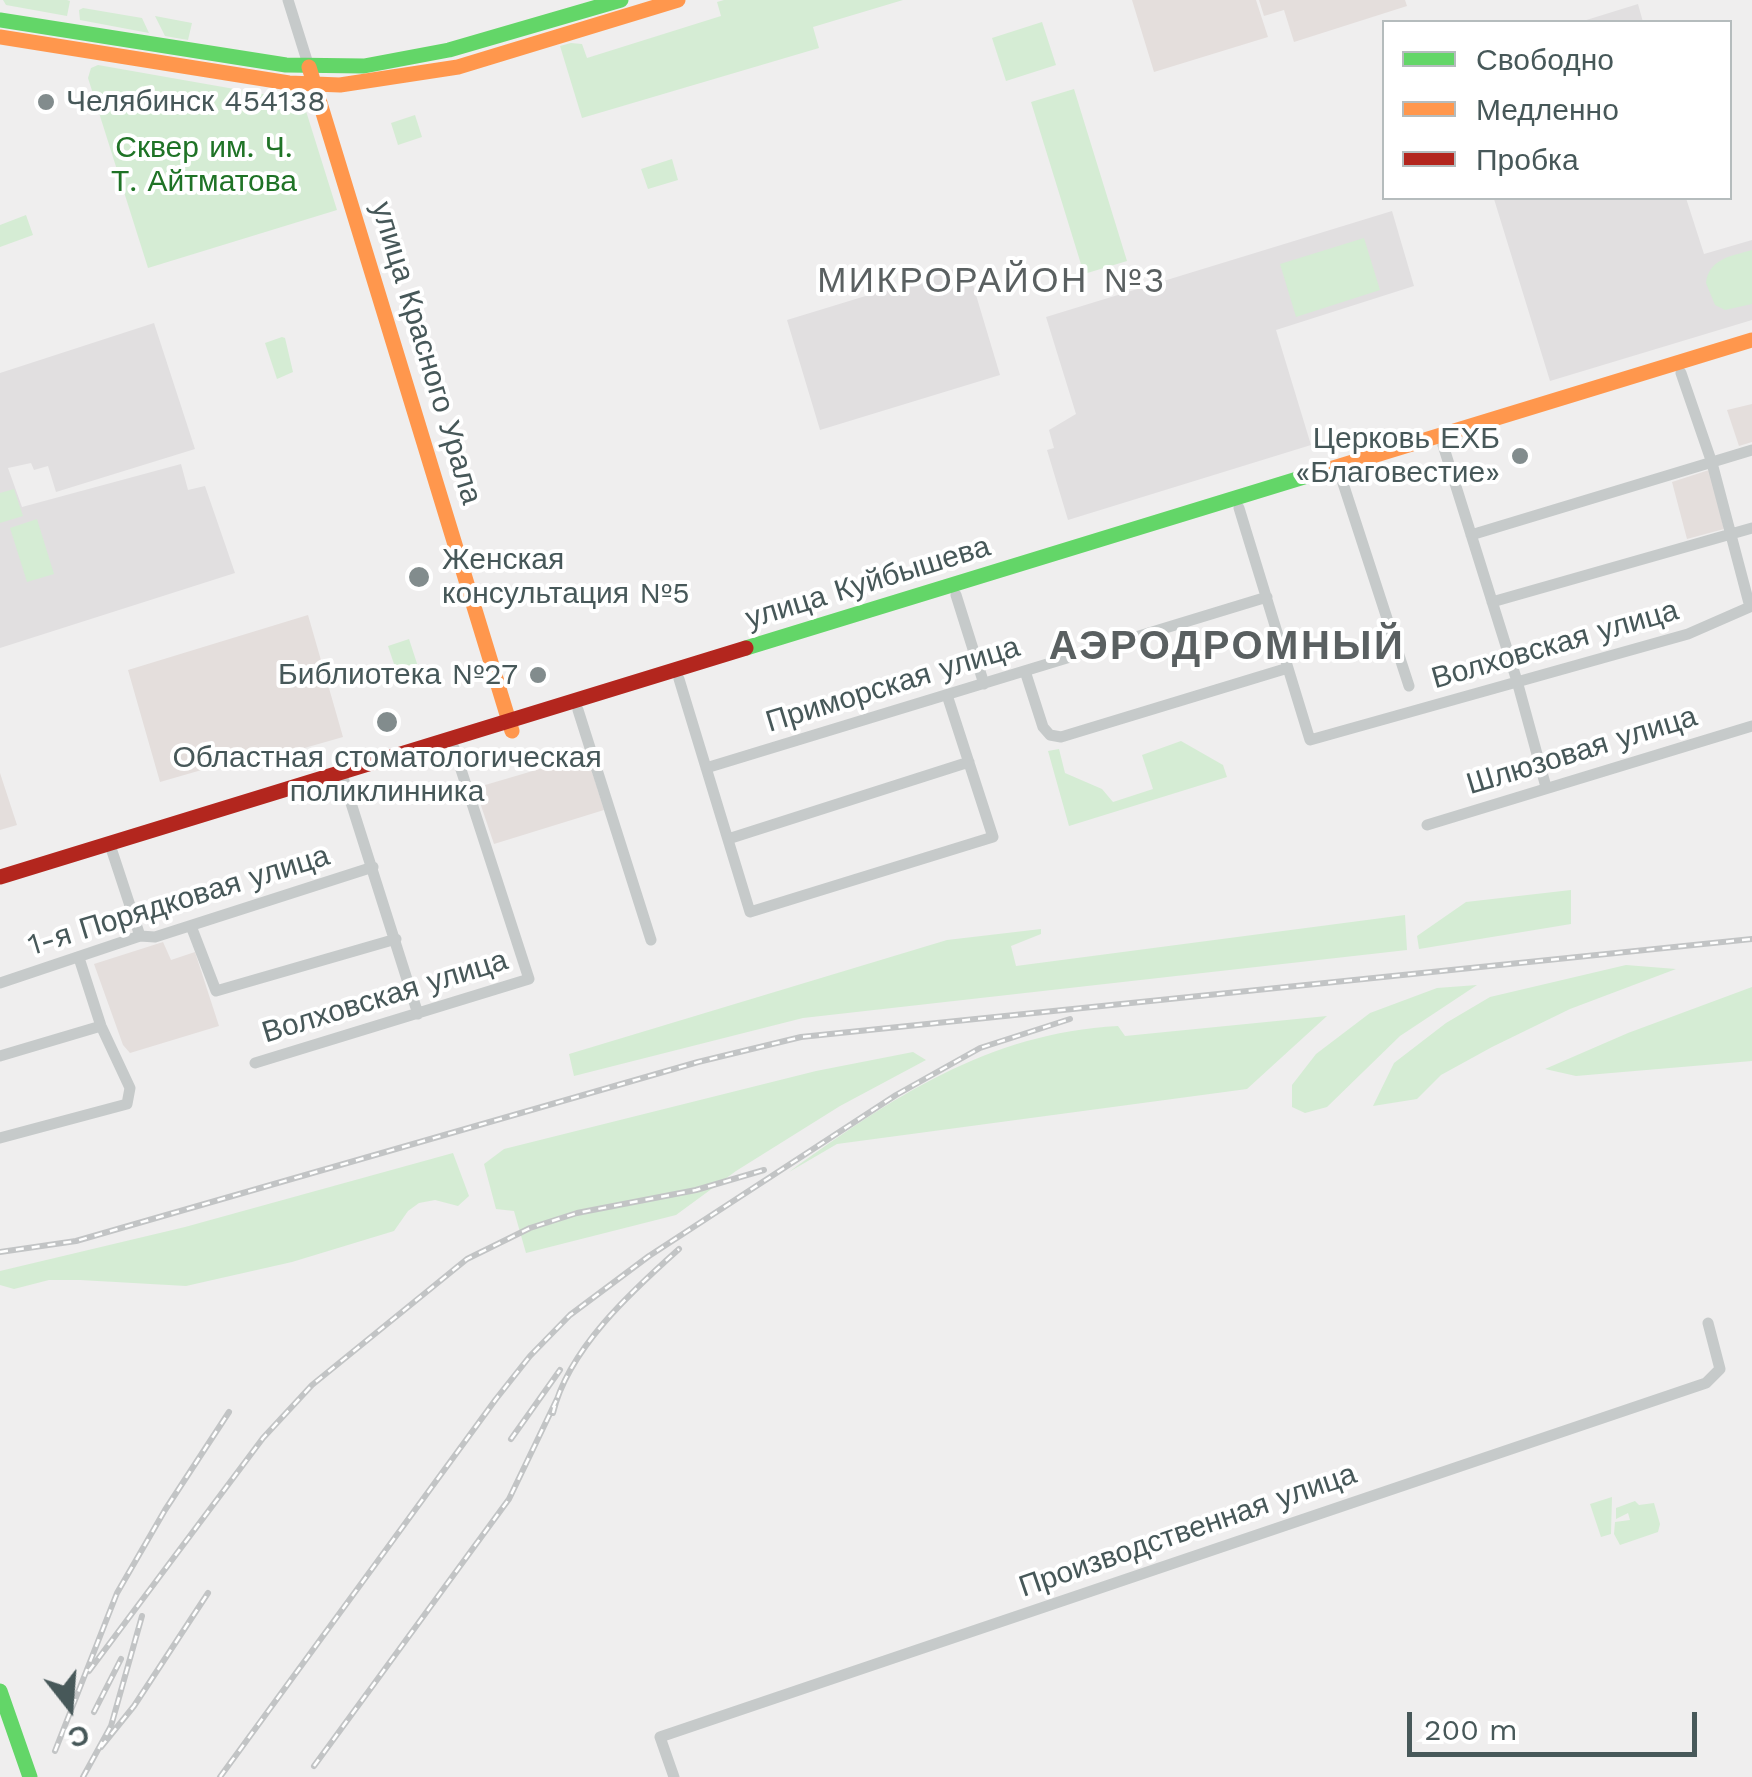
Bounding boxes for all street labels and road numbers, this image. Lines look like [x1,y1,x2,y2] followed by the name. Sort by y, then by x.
[363,197,489,509] street label: улица Красного Урала
[741,529,995,637] street label: улица Куйбышева
[1428,593,1682,697] street label: Волховская улица
[762,629,1024,741] street label: Приморская улица
[1463,699,1701,803] street label: Шлюзовая улица
[24,838,334,964] street label: 1-я Порядковая улица
[258,943,512,1051] street label: Волховская улица
[1015,1456,1361,1606] street label: Производственная улица

